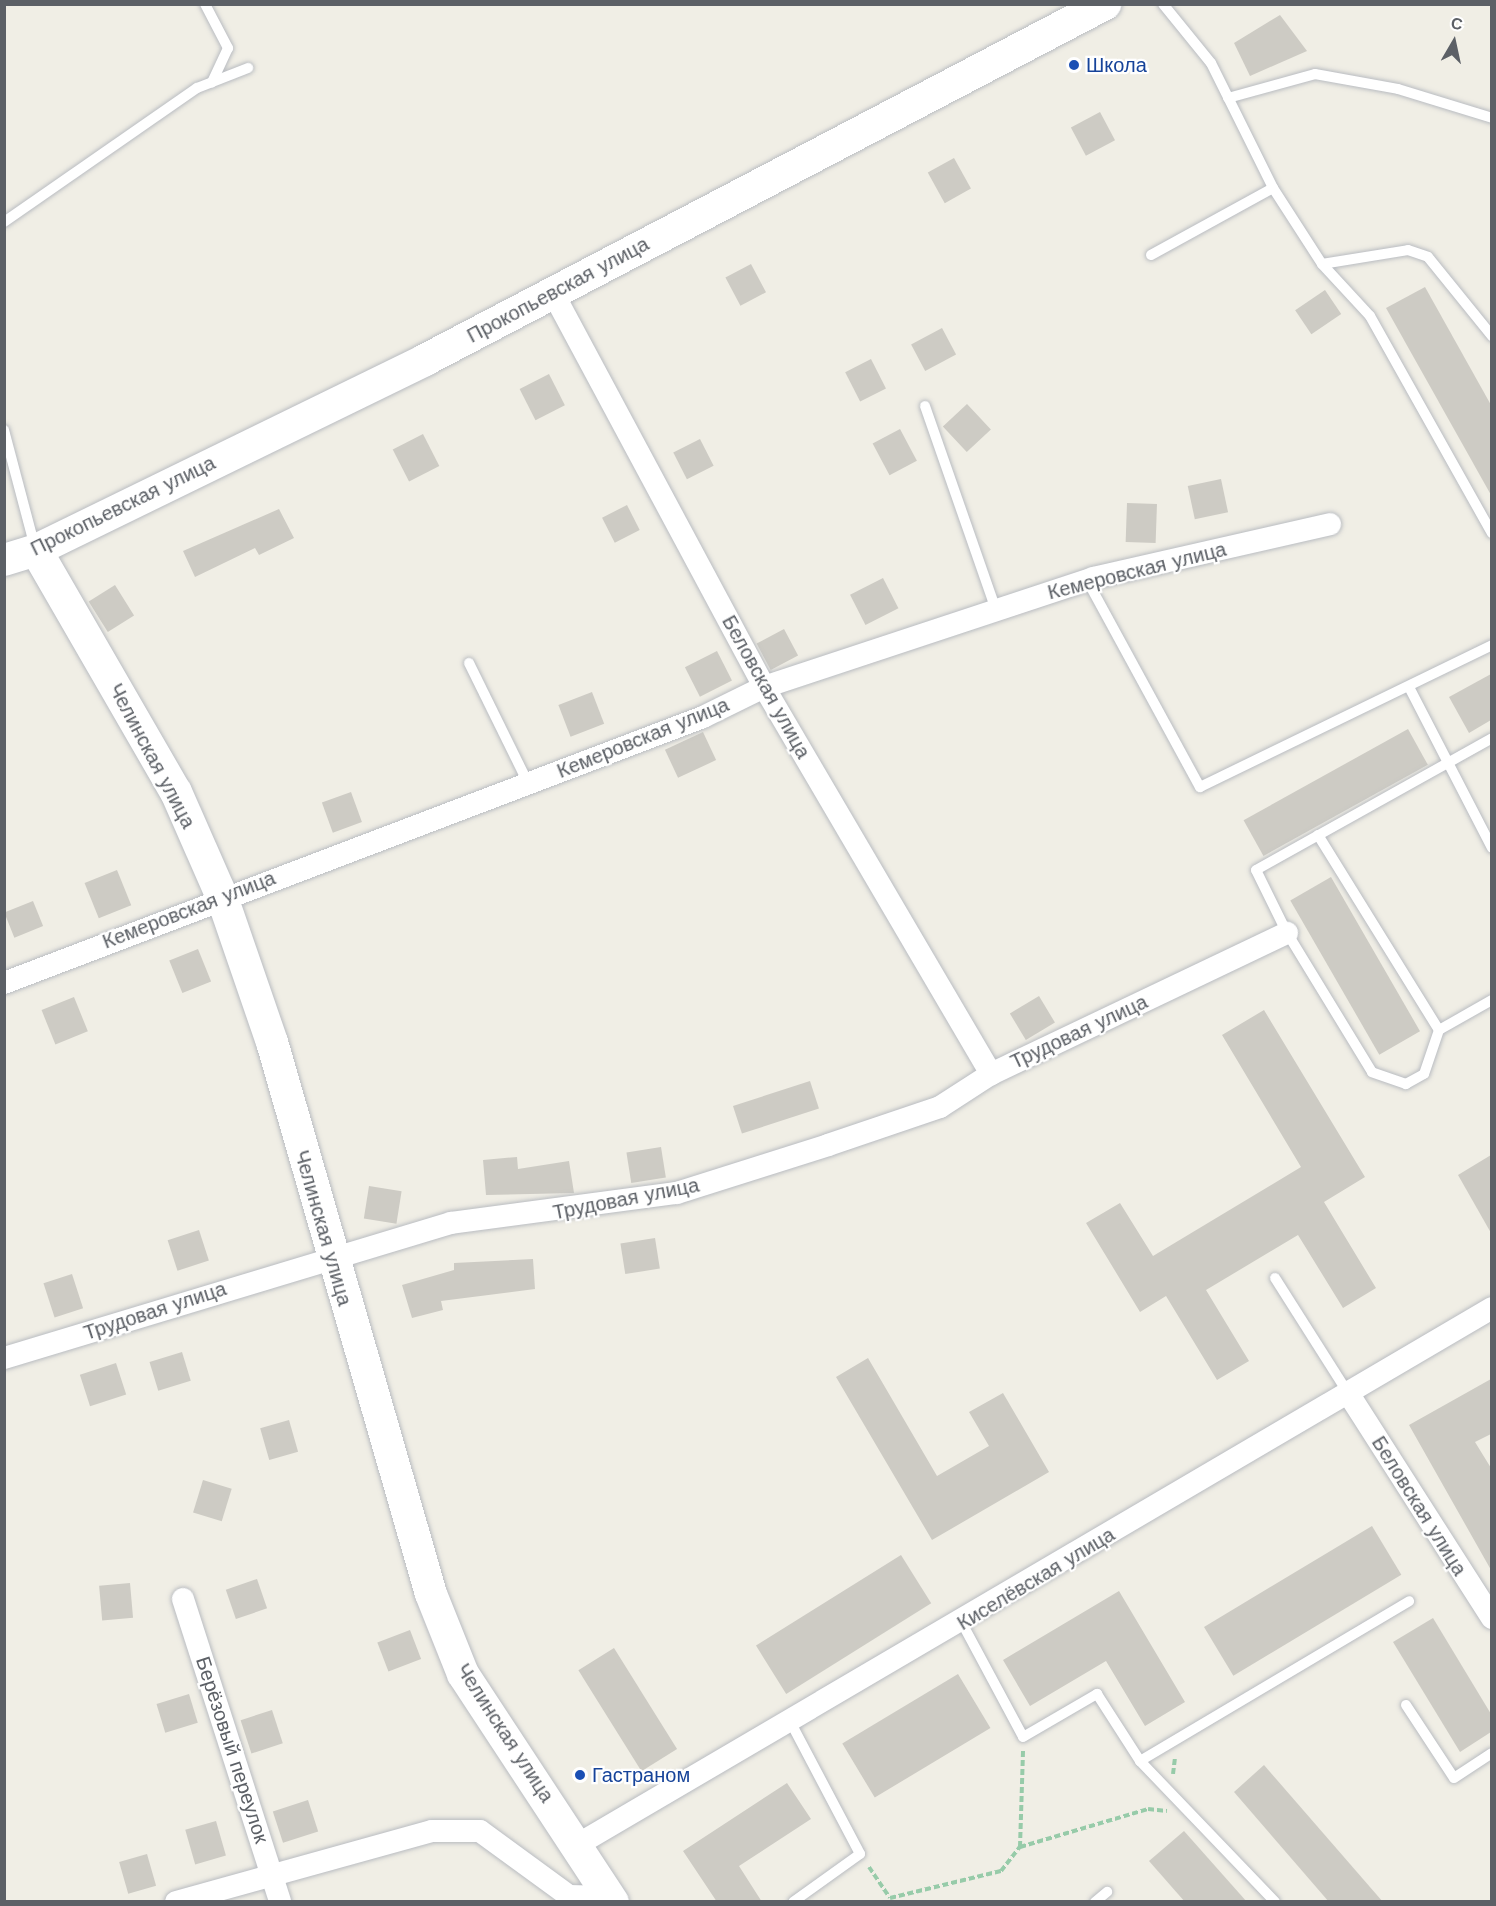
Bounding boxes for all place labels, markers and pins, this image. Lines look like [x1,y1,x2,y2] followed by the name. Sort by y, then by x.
[1086,53,1147,77] place label: Школа
[1067,58,1081,72] marker: Школа
[592,1763,690,1787] place label: Гастраном
[573,1768,587,1782] marker: Гастраном

